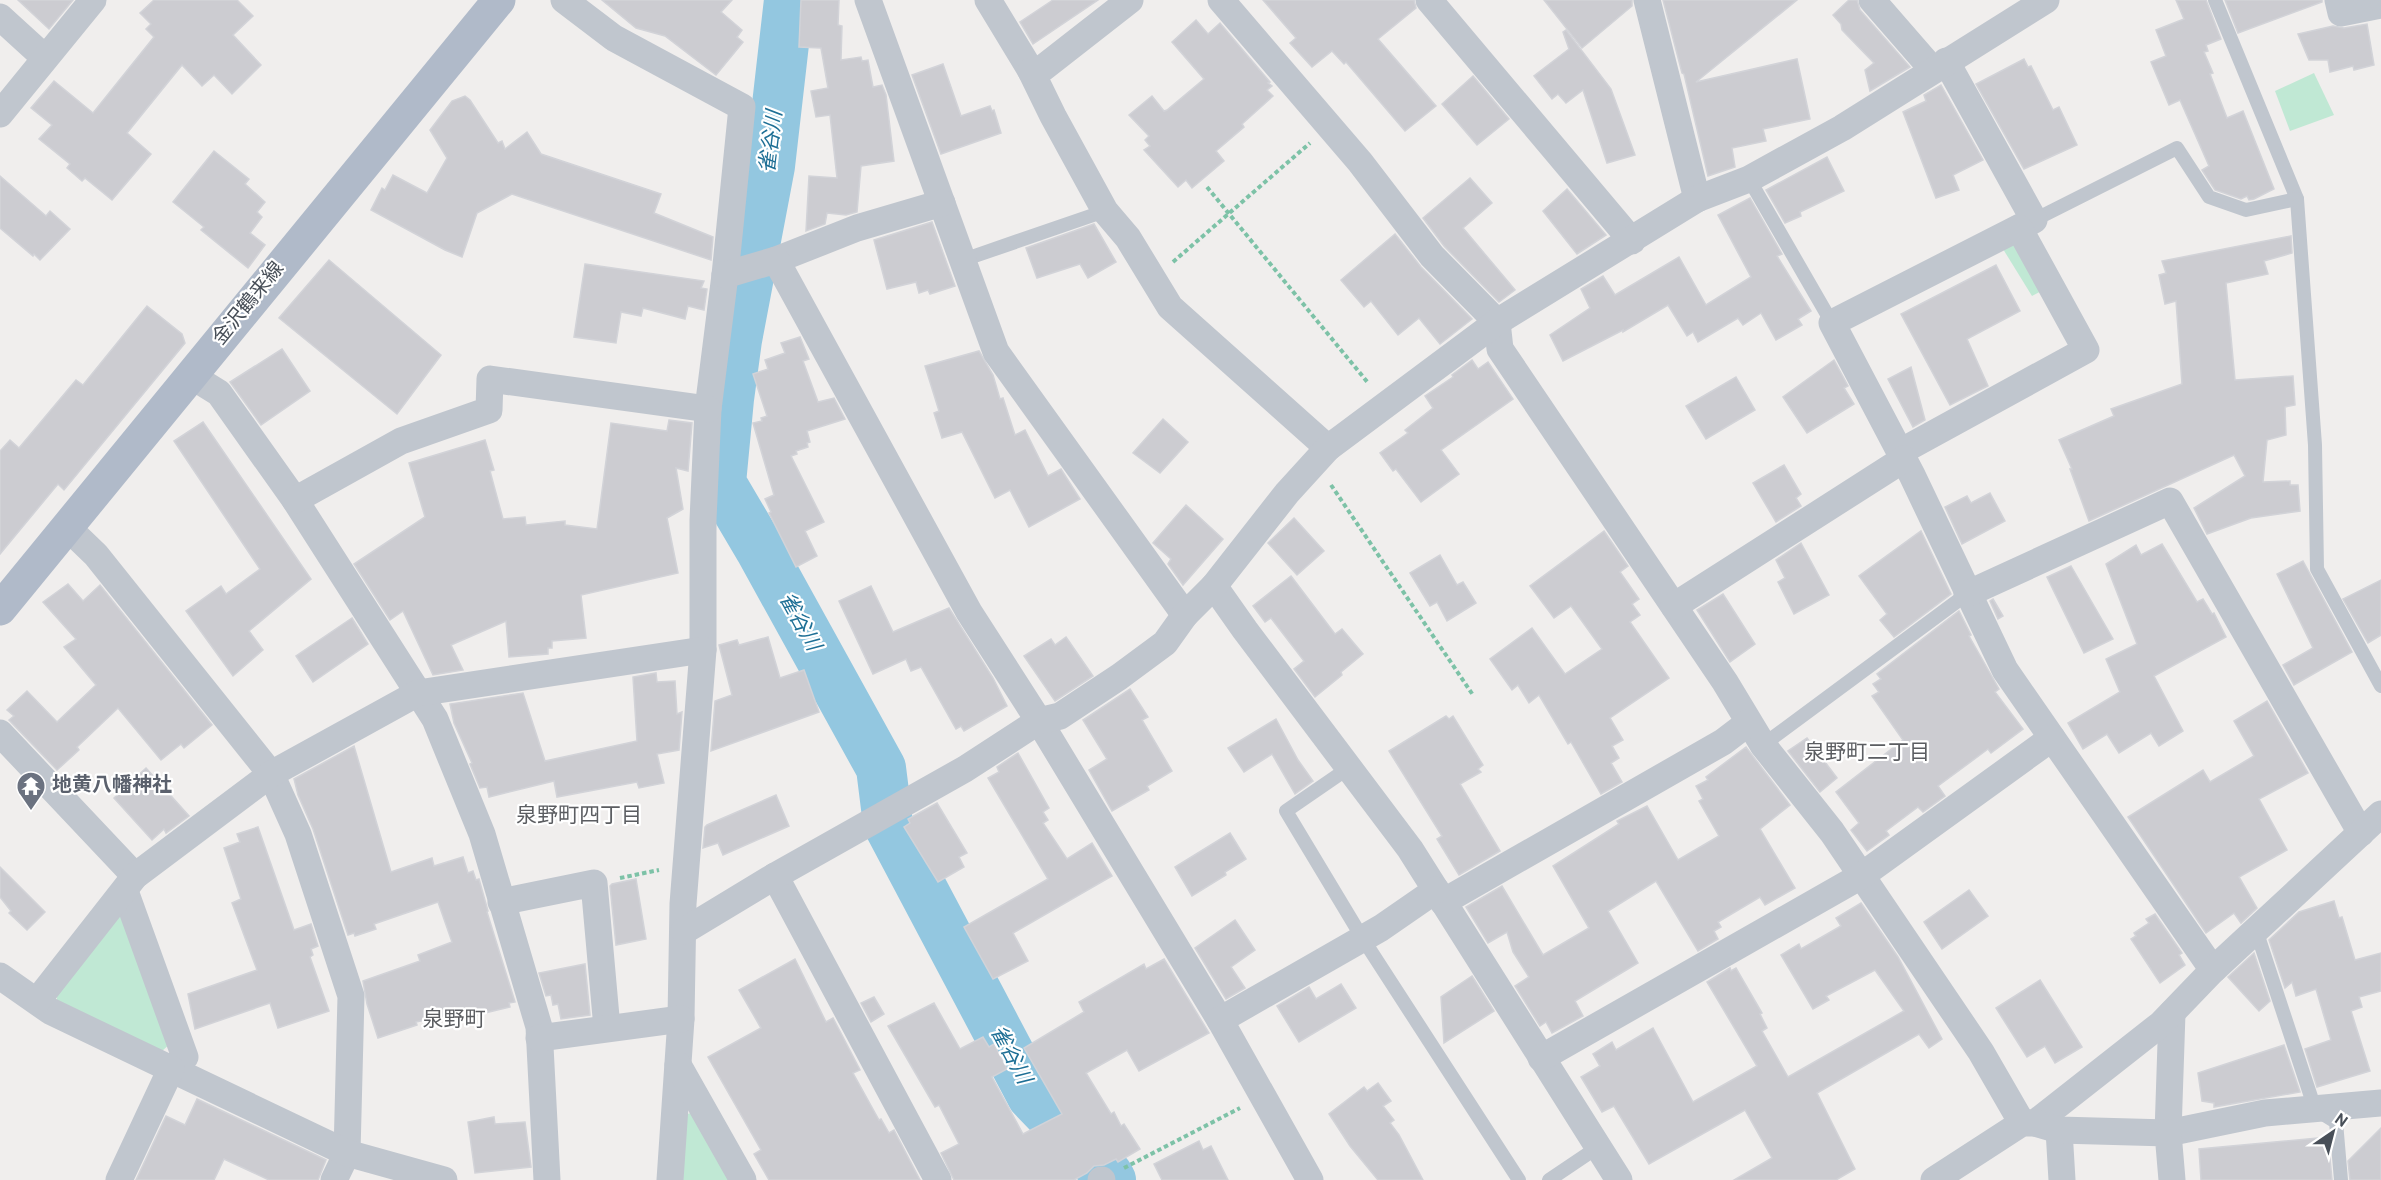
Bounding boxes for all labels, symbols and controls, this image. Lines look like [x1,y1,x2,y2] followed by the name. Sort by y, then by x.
[755,107,789,175] water label: 雀谷川
[207,257,291,351] street label: 金沢鶴来線
[772,588,827,658] water label: 雀谷川
[1804,740,1930,767] district label: 泉野町二丁目
[15,770,47,812] temple icon: 地黄八幡神社
[52,773,172,799] place label: 地黄八幡神社
[516,803,642,830] district label: 泉野町四丁目
[423,1007,486,1034] district label: 泉野町
[983,1021,1038,1091] water label: 雀谷川
[2303,1102,2363,1162] north arrow
[2330,1110,2351,1133] text: N

